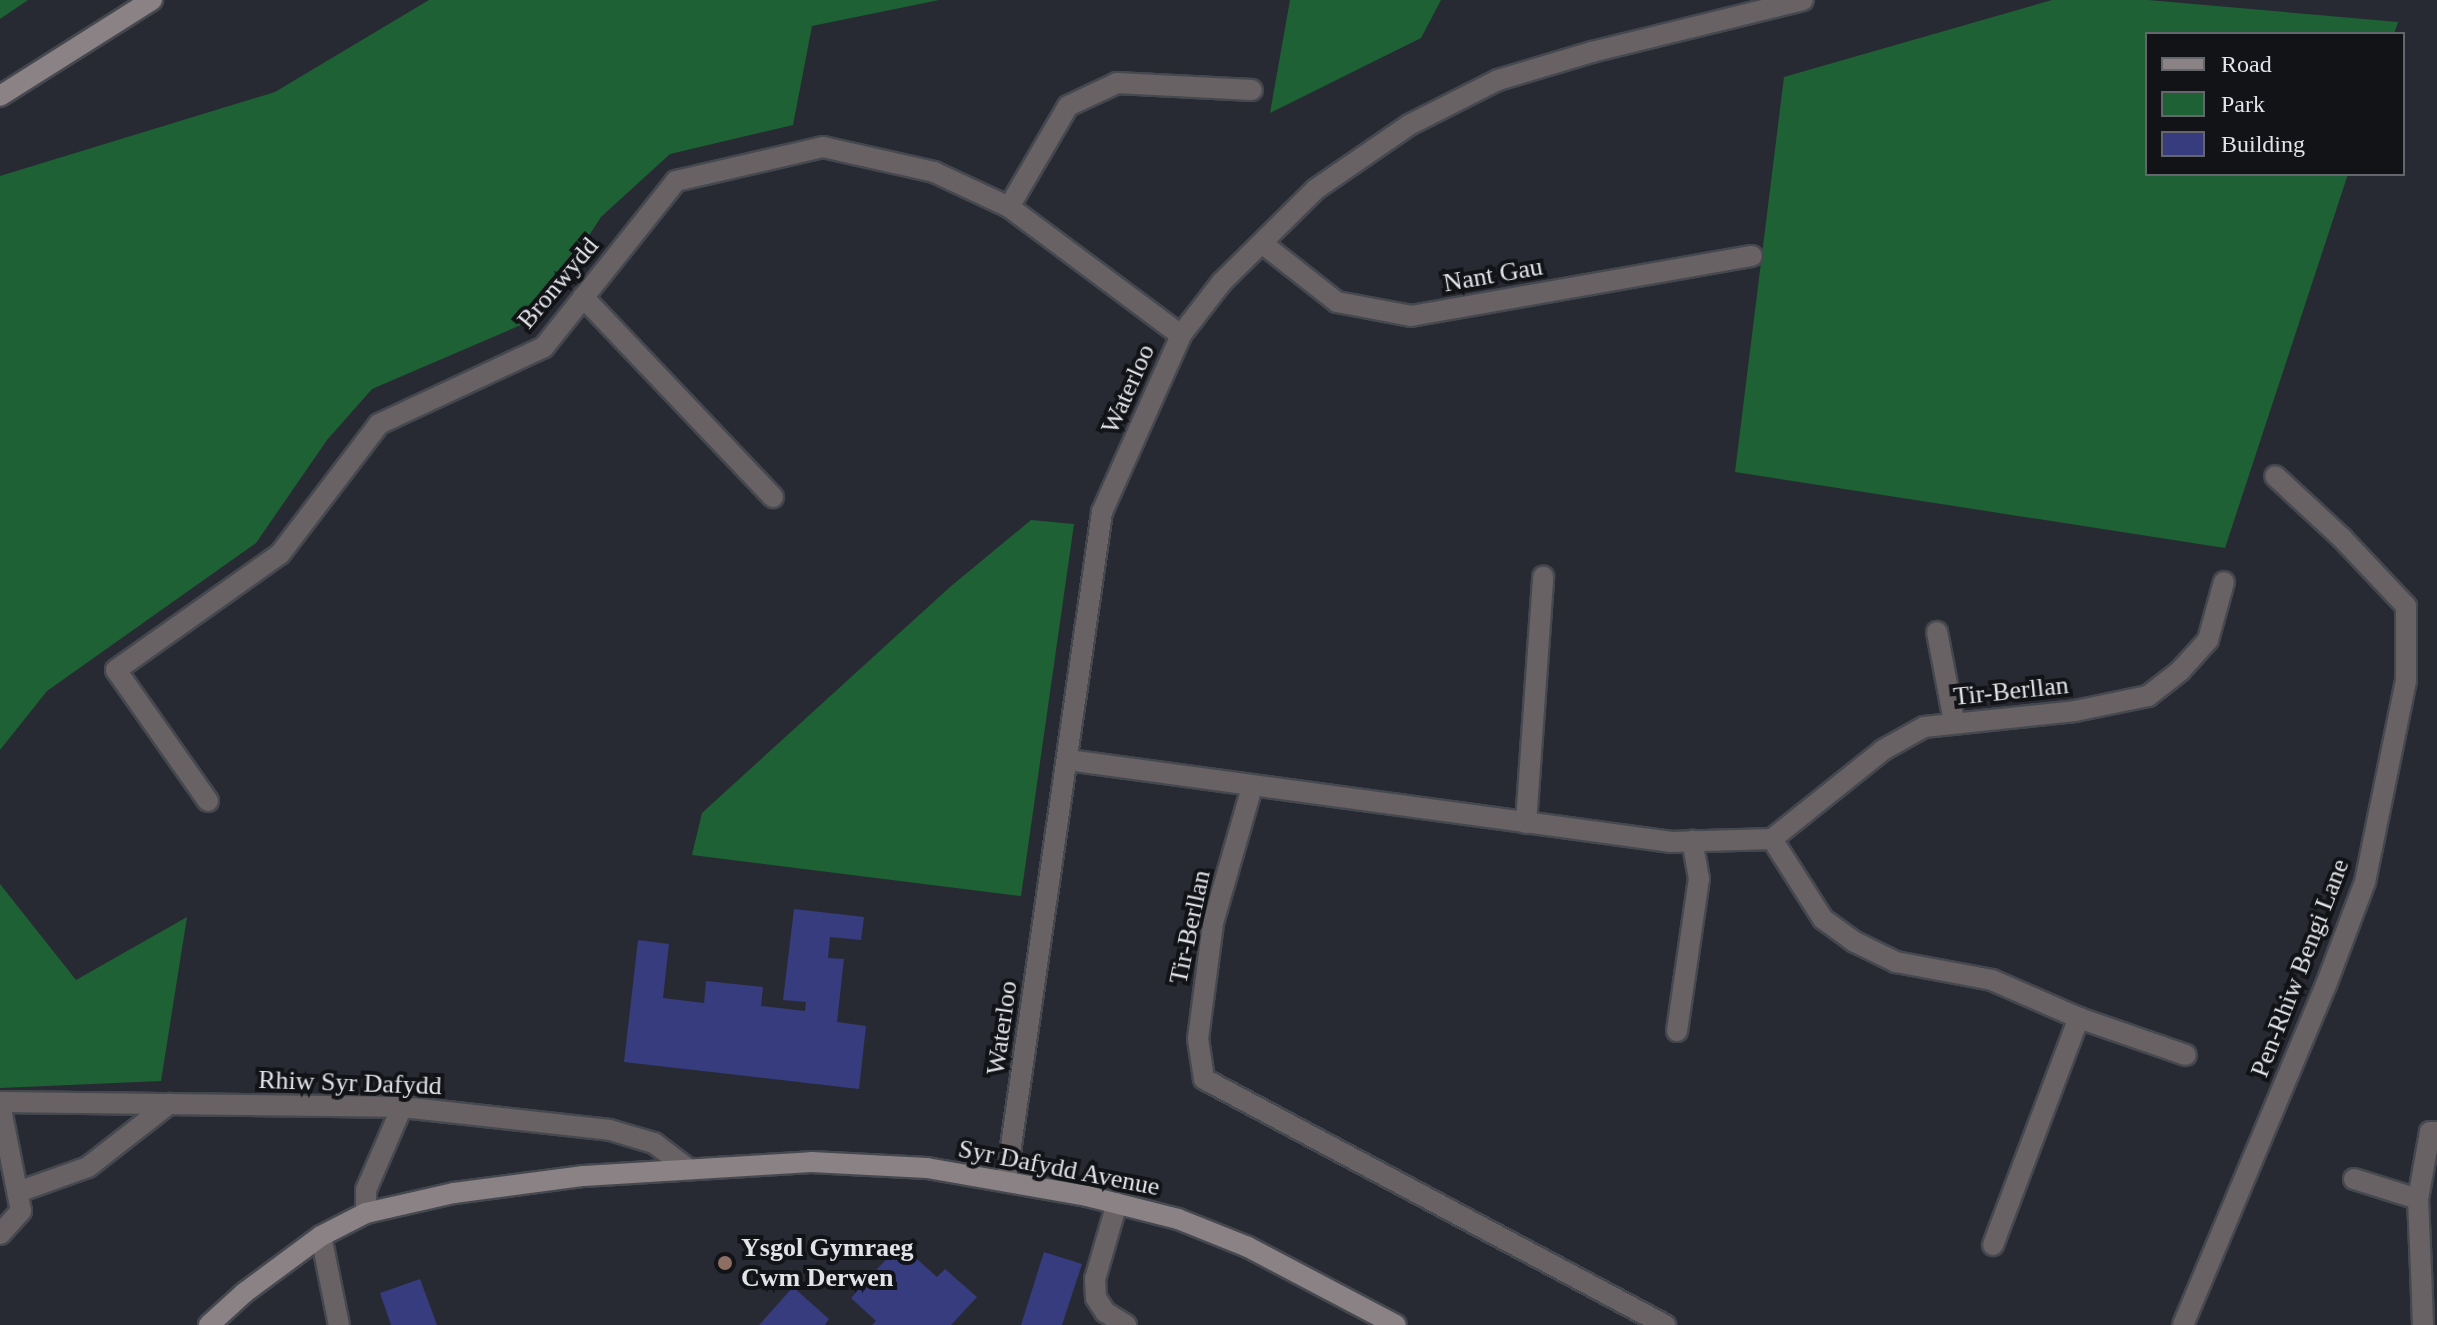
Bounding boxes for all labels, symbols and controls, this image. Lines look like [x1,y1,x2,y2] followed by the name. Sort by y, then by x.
[2145,32,2405,176] legend
[2221,51,2272,77] text: Road
[2221,91,2265,117] text: Park
[2221,131,2305,157] text: Building
[511,231,605,335] street label: Bronwydd
[1441,251,1545,299] street label: Nant Gau
[1095,339,1161,439] street label: Waterloo
[1952,669,2070,713] street label: Tir-Berllan
[2244,855,2356,1081] street label: Pen-Rhiw Bengi Lane
[1163,867,1217,987] street label: Tir-Berllan
[980,979,1024,1077] street label: Waterloo
[258,1064,442,1102] street label: Rhiw Syr Dafydd
[955,1133,1163,1203] street label: Syr Dafydd Avenue
[741,1232,914,1294] place label: Ysgol Gymraeg Cwm Derwen
[716,1254,734,1272] marker: Ysgol Gymraeg Cwm Derwen

